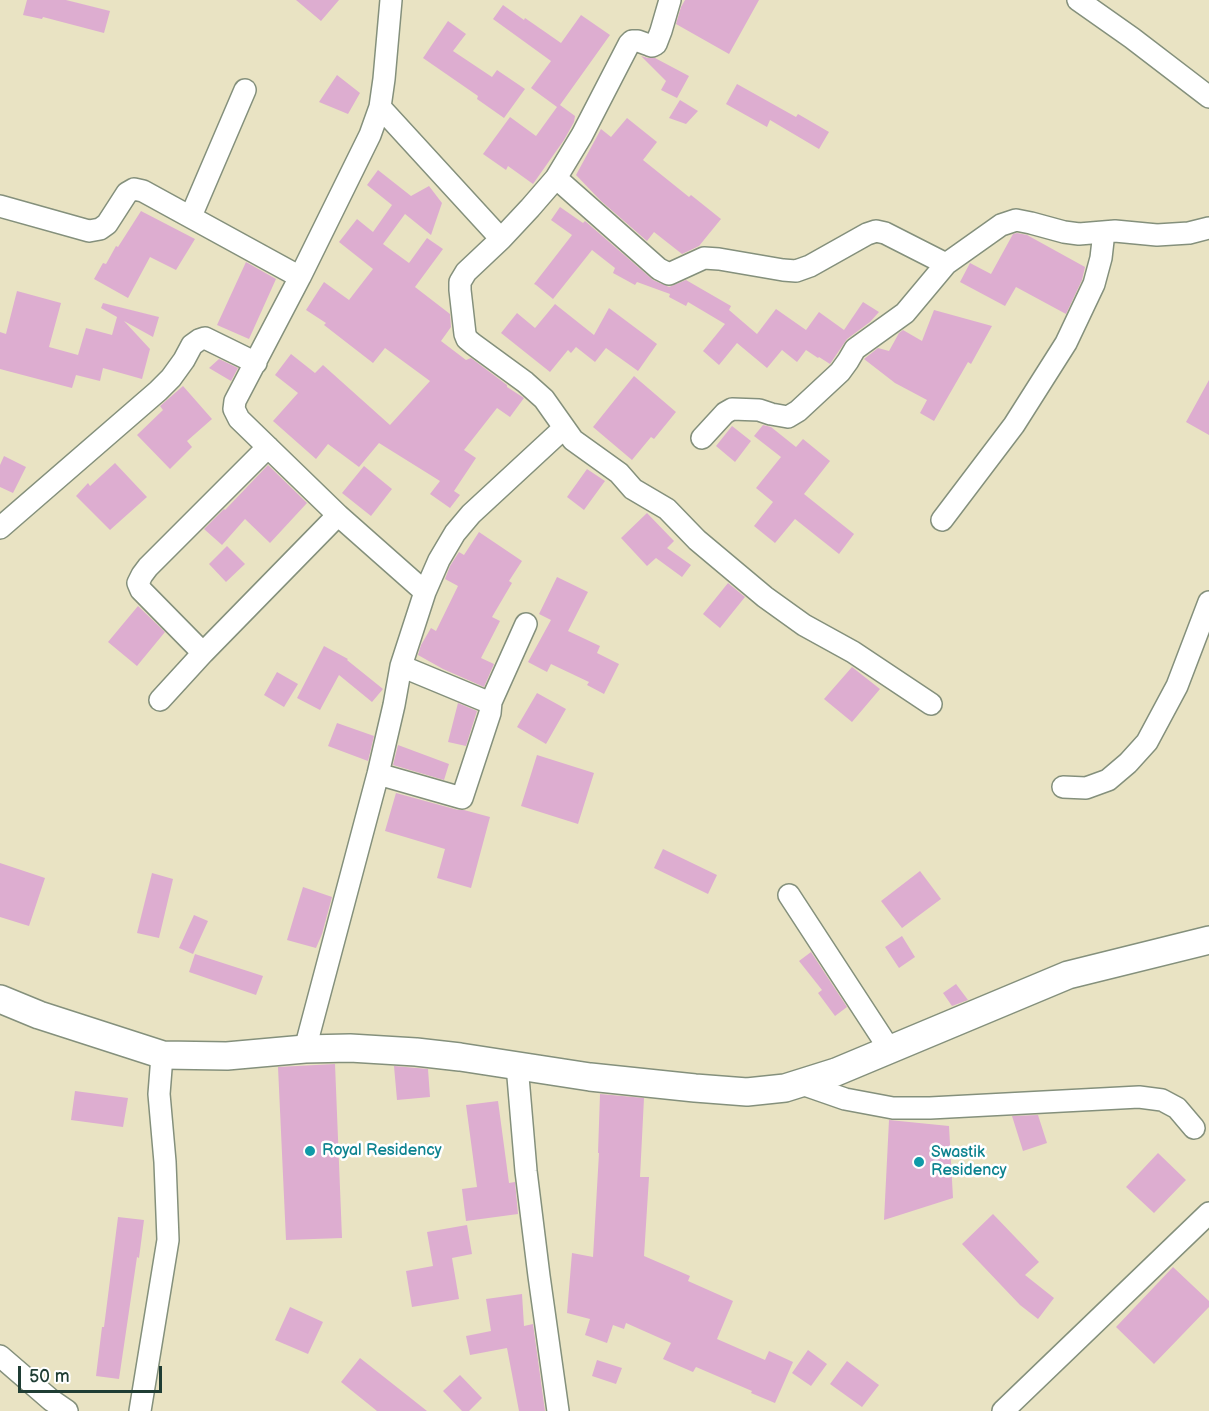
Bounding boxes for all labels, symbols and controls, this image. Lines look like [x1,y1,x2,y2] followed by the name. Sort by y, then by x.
[322,1141,442,1161] place label: Royal Residency
[931,1143,1007,1181] place label: Swastik Residency
[303,1144,317,1158] marker: Royal Residency
[912,1155,926,1169] marker: Swastik Residency
[21,1354,165,1392] scale bar
[29,1366,70,1387] text: 50 m

